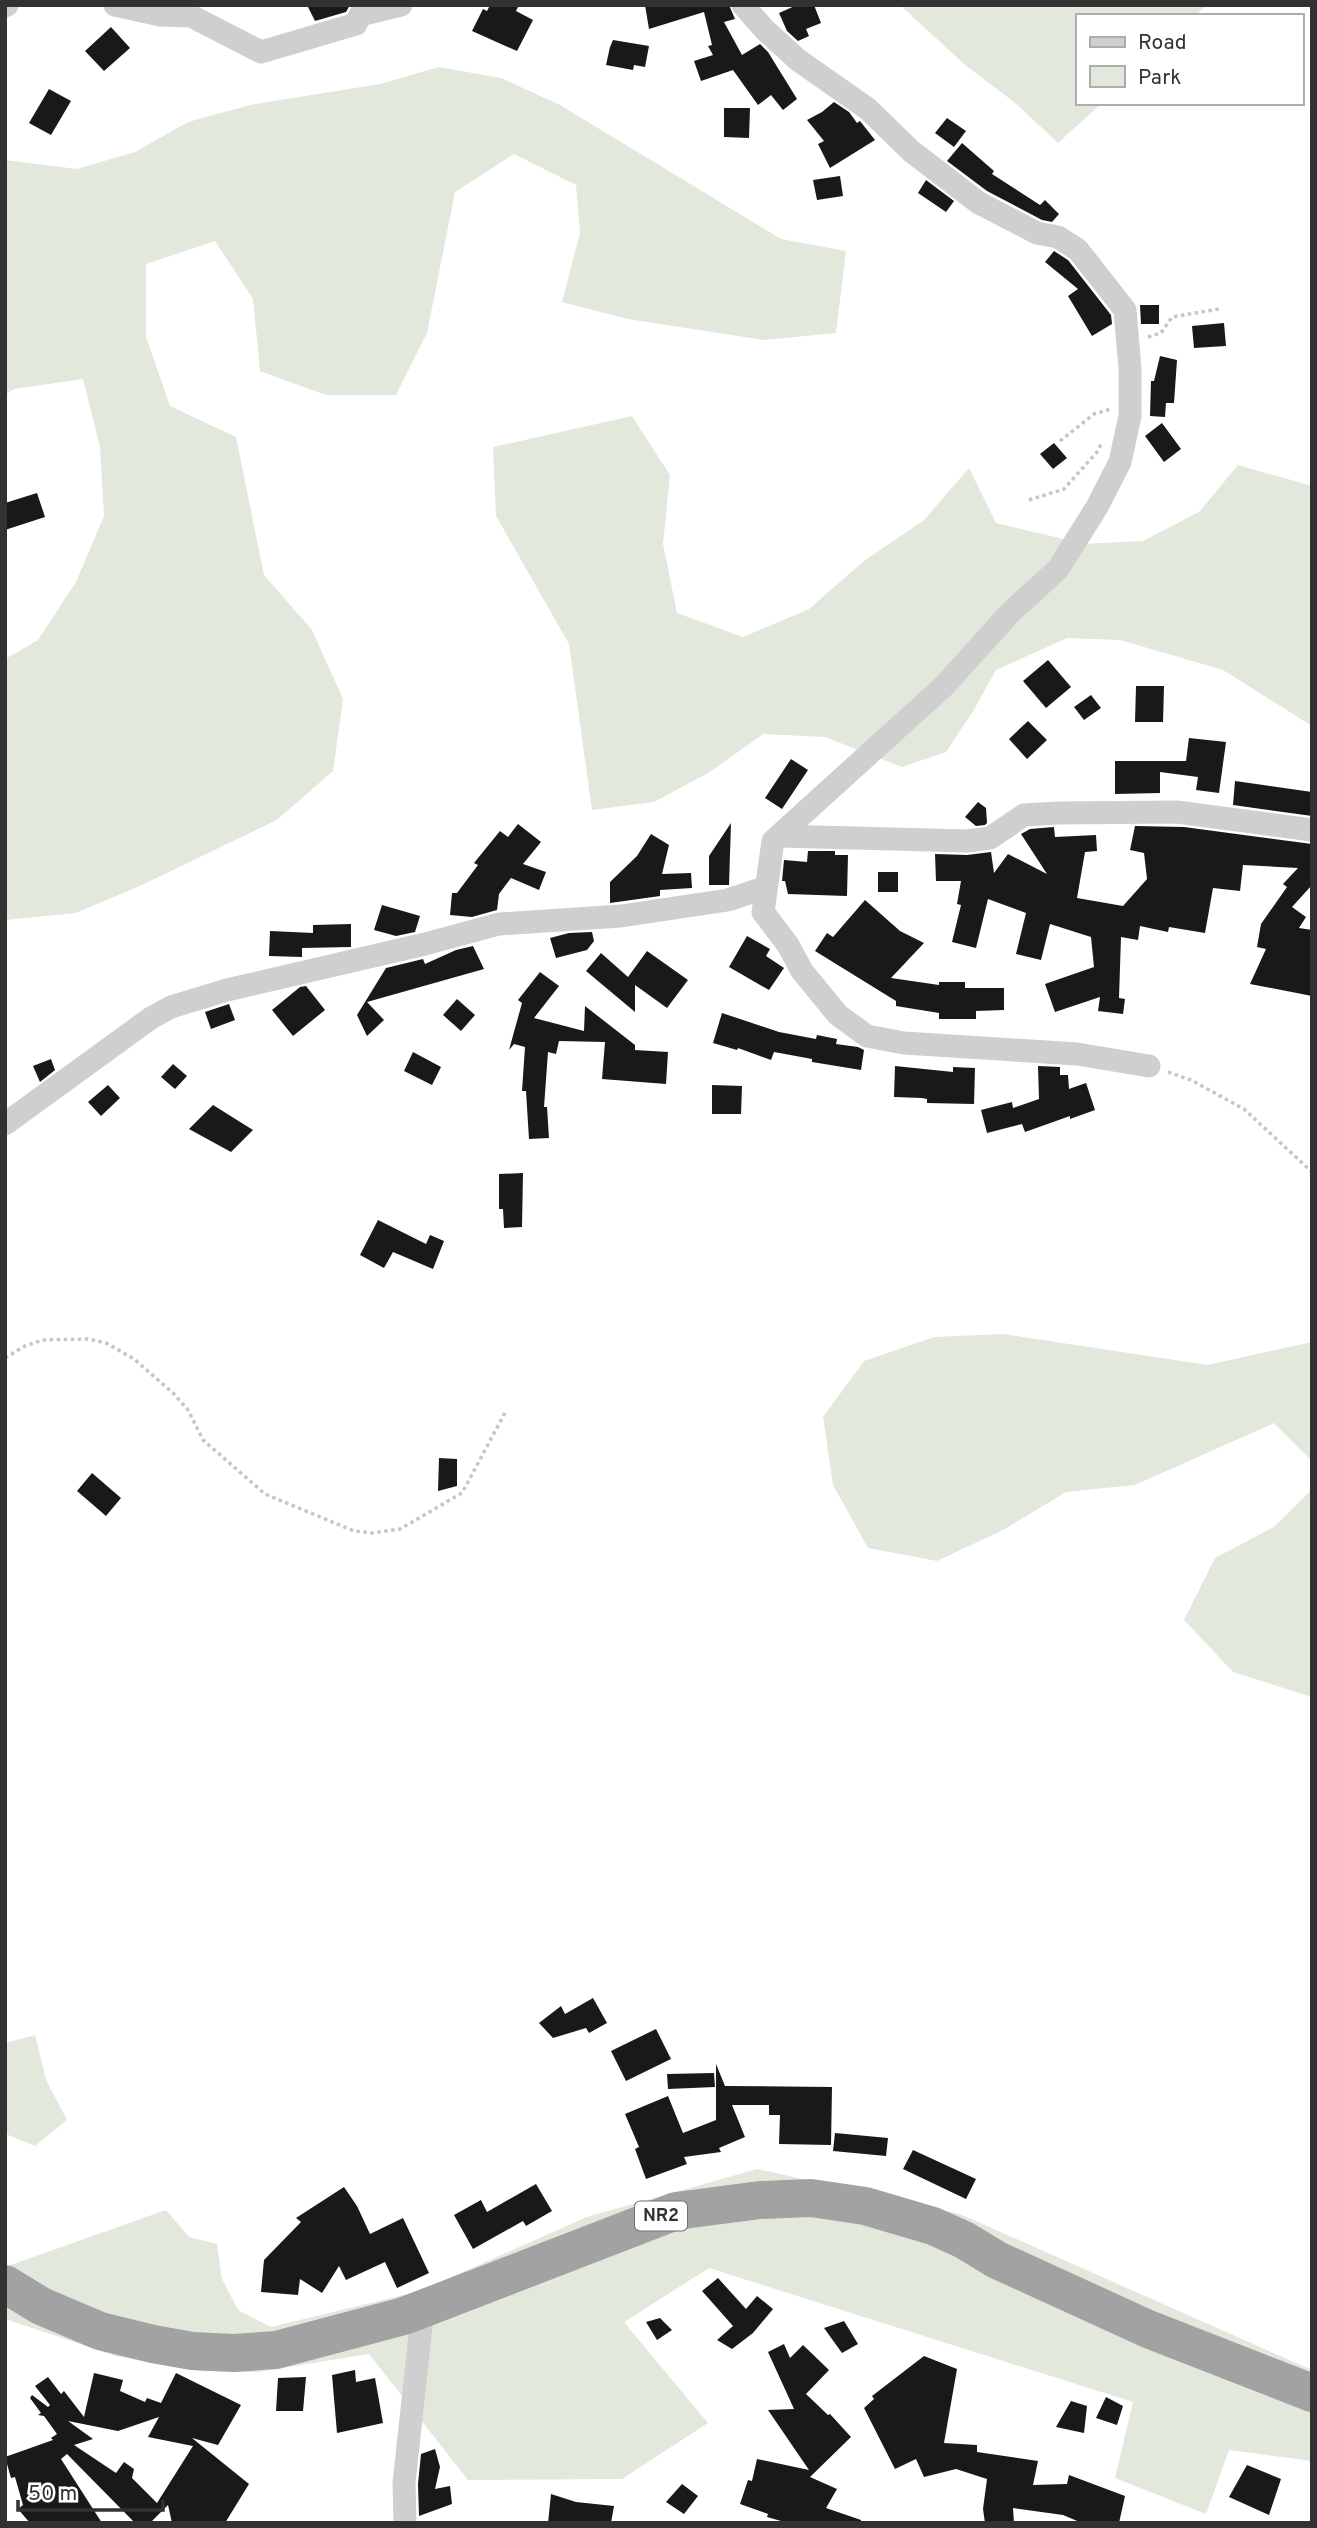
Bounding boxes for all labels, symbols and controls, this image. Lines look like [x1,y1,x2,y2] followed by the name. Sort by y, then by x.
[1076,14,1303,105] legend
[1138,30,1187,57] text: Road
[1138,65,1181,92] text: Park
[635,2202,687,2230] road number: NR2
[18,2468,163,2512] scale bar
[28,2481,77,2508] text: 50 m

